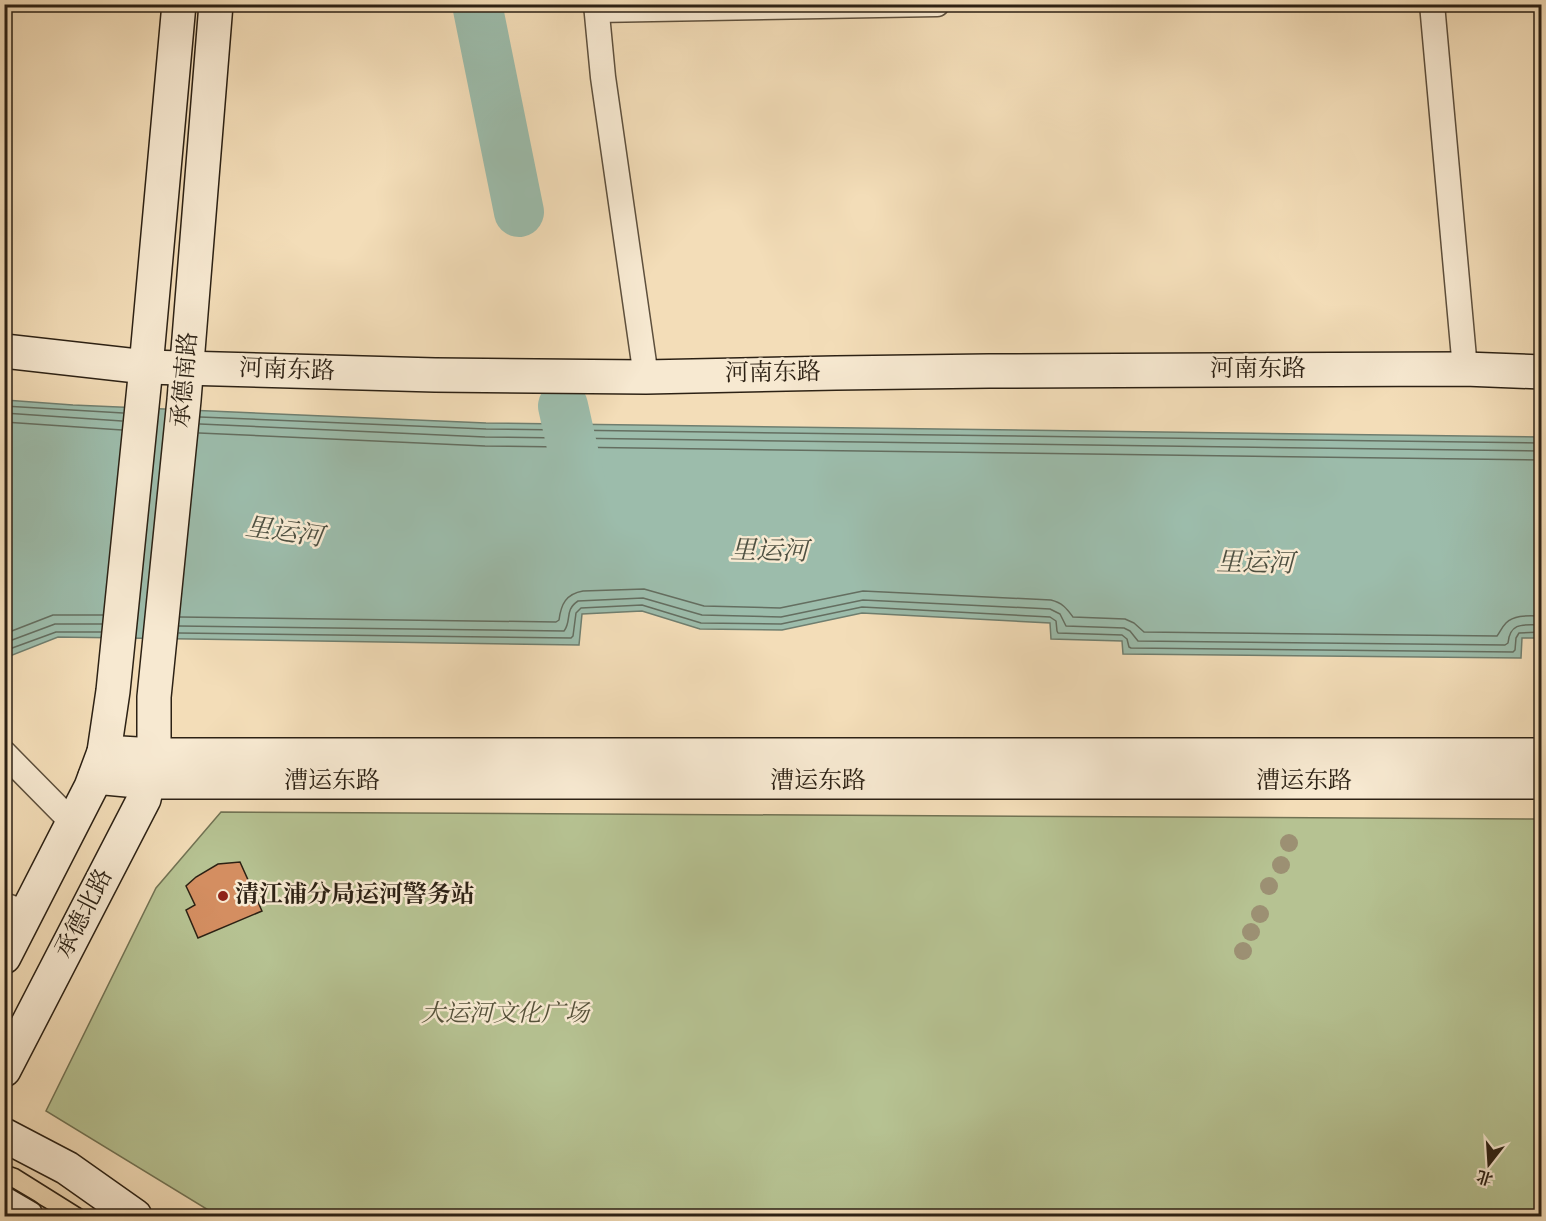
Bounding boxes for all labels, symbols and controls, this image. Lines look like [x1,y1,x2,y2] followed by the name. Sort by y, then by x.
[167,331,202,429] street label: 承德南路
[239,354,335,385] street label: 河南东路
[1210,355,1306,382] street label: 河南东路
[725,358,821,387] street label: 河南东路
[244,513,329,552] water label: 里运河
[730,536,812,566] water label: 里运河
[1216,548,1298,578] water label: 里运河
[284,767,380,794] street label: 漕运东路
[770,767,866,794] street label: 漕运东路
[1256,767,1352,794] street label: 漕运东路
[50,864,117,962] street label: 承德北路
[235,881,475,908] place label: 清江浦分局运河警务站
[216,889,230,903] marker: 清江浦分局运河警务站
[421,1000,591,1027] park label: 大运河文化广场
[1459,1134,1519,1194] north arrow
[1475,1166,1495,1188] text: 北

